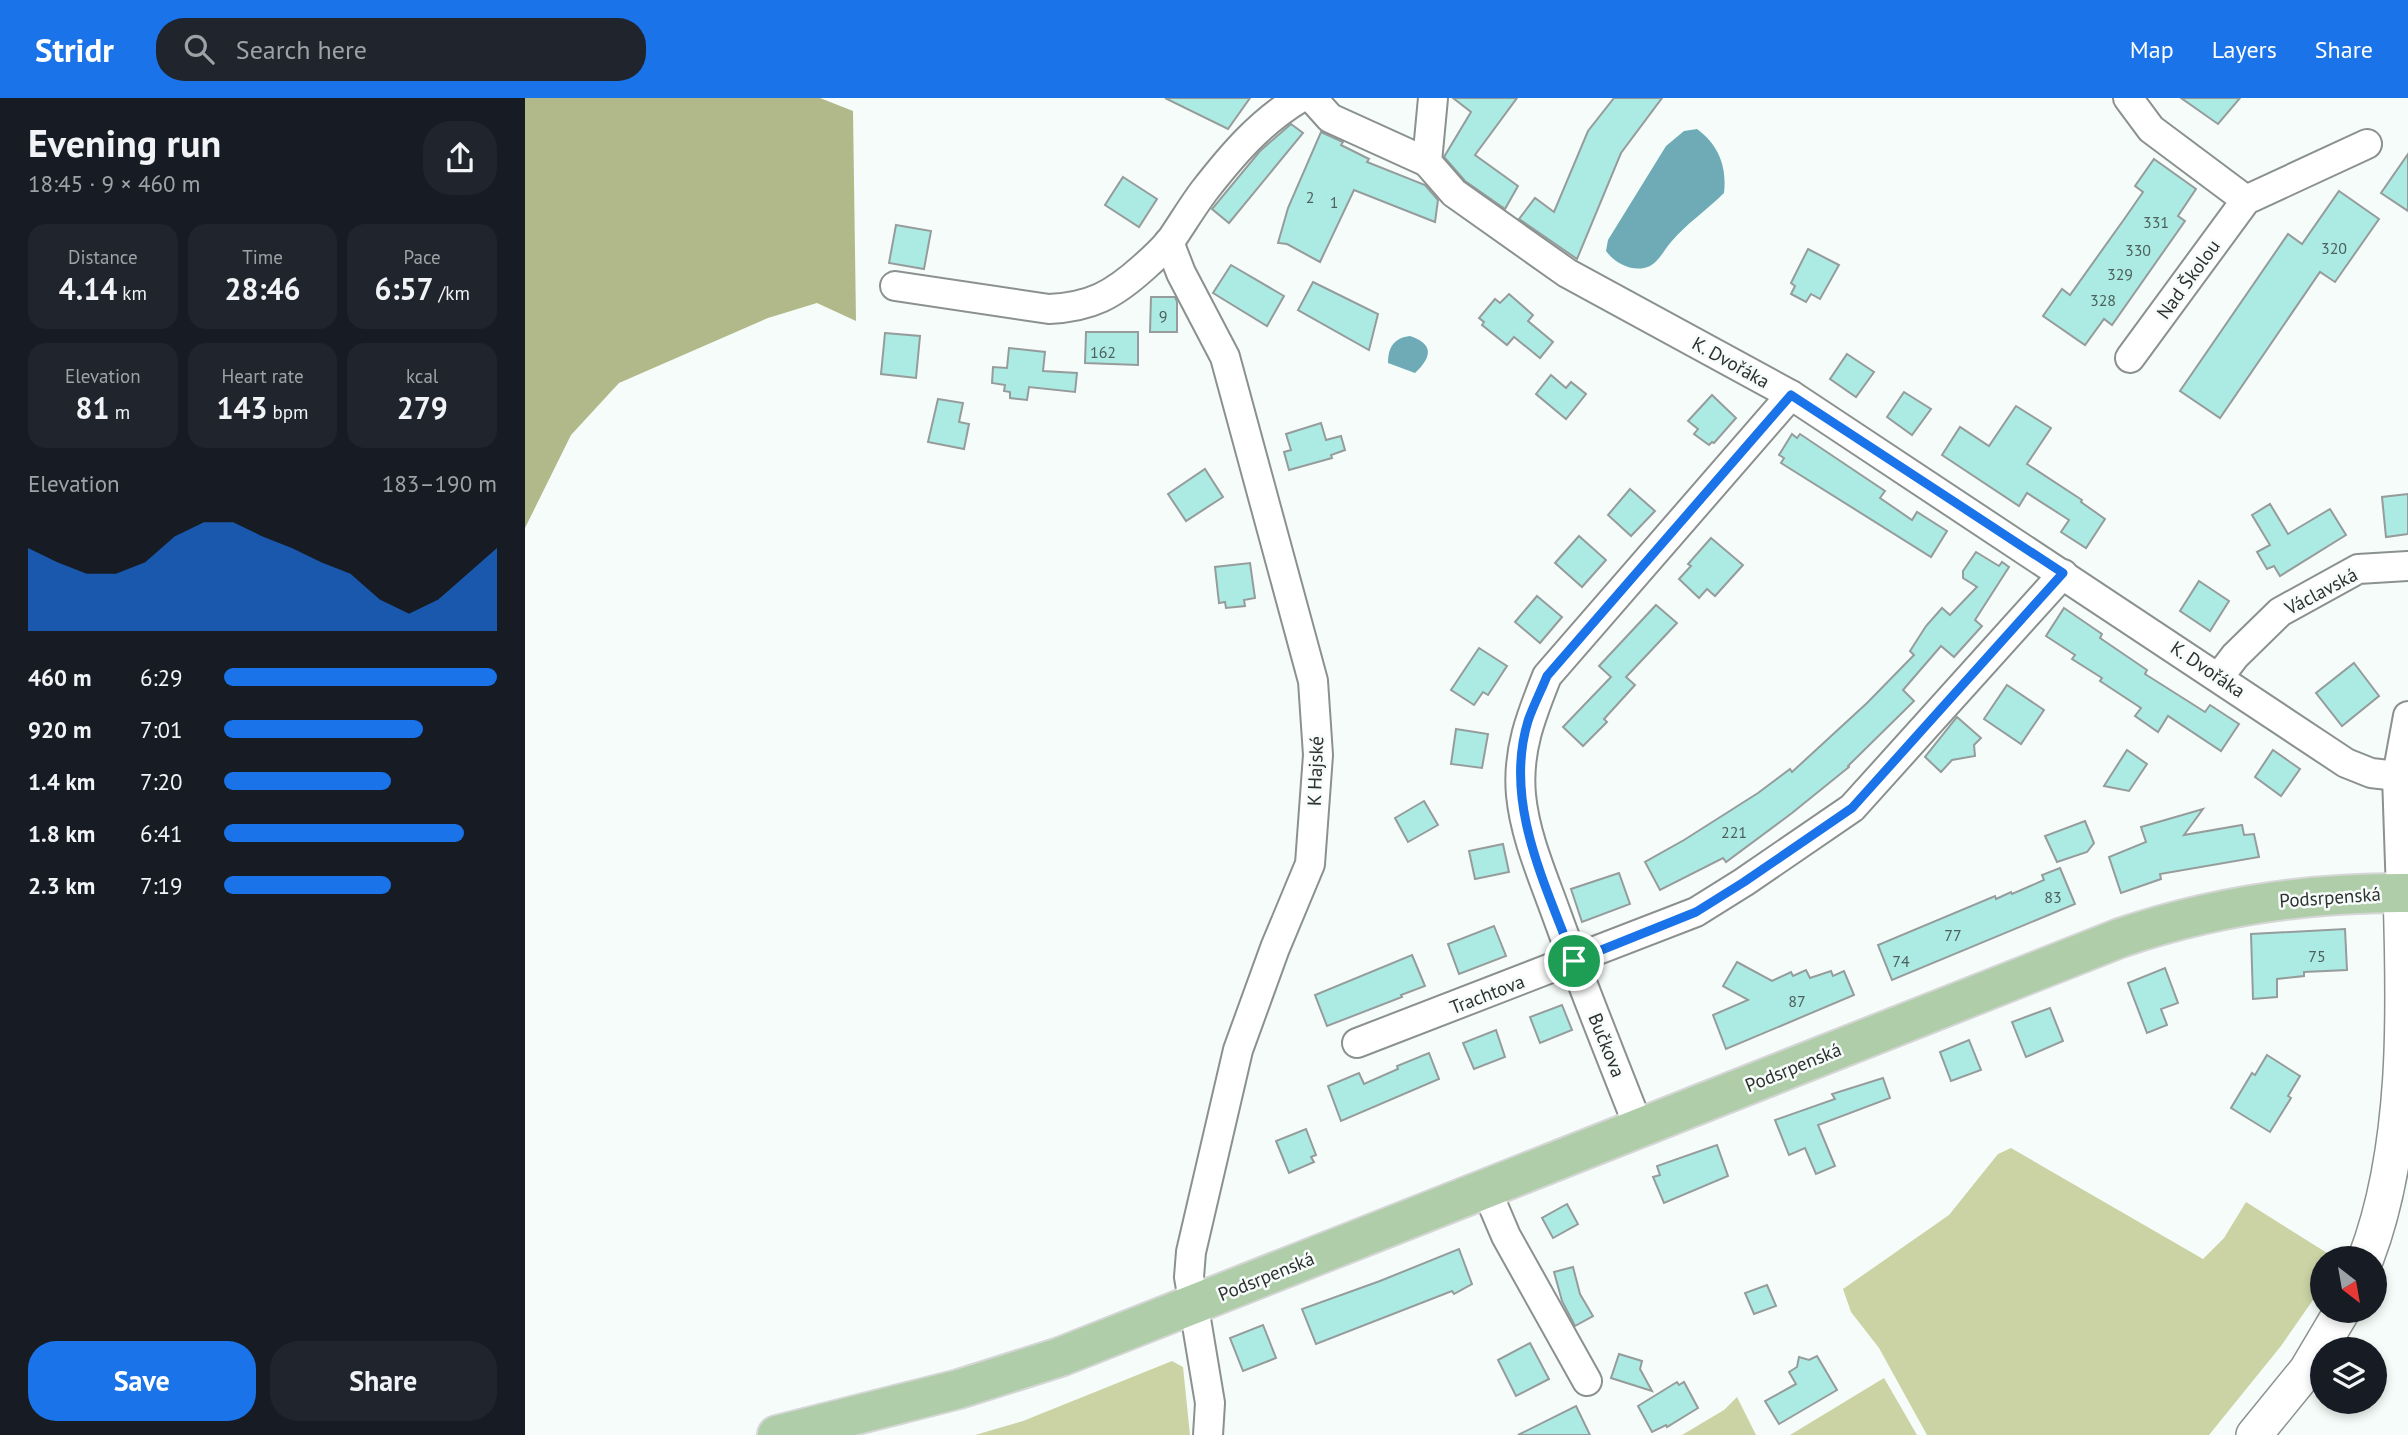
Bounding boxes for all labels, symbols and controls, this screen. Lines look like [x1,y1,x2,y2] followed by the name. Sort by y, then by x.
[156,18,646,81] search box
[35,28,114,71] text: Stridr
[180,30,218,68] icon: search
[236,33,367,66] text: Search here
[2130,34,2174,65] text: Map
[2212,34,2277,65] text: Layers
[2315,34,2373,65] text: Share
[28,118,221,167] text: Evening run
[423,121,497,195] button: share
[28,169,200,198] text: 18:45 · 9 × 460 m
[1306,187,1314,207] house number: 2
[1330,192,1338,212] house number: 1
[2143,212,2169,232] house number: 331
[2151,234,2225,324] street label: Nad Školou
[2321,238,2347,258] house number: 320
[2125,240,2151,260] house number: 330
[68,245,138,269] text: Distance
[242,245,283,269] text: Time
[404,245,441,269] text: Pace
[2107,264,2133,284] house number: 329
[59,269,117,308] text: 4.14
[224,269,301,308] text: 28:46
[374,269,434,308] text: 6:57
[117,281,147,305] text: km
[434,281,470,305] text: /km
[2090,290,2116,310] house number: 328
[1159,306,1167,326] house number: 9
[1688,331,1774,393] street label: K. Dvořáka
[1090,342,1116,362] house number: 162
[65,364,141,388] text: Elevation
[221,364,304,388] text: Heart rate
[406,364,438,388] text: kcal
[76,388,110,427] text: 81
[216,388,267,427] text: 143
[397,388,448,427] text: 279
[110,400,130,424] text: m
[267,400,309,424] text: bpm
[28,469,120,498] text: Elevation
[382,469,497,498] text: 183–190 m
[2280,562,2361,621] street label: Václavská
[2166,635,2250,703] street label: K. Dvořáka
[28,663,91,692] text: 460 m
[140,663,183,692] text: 6:29
[28,715,91,744] text: 920 m
[140,715,183,744] text: 7:01
[1302,736,1328,806] street label: K Hajské
[28,767,95,796] text: 1.4 km
[140,767,183,796] text: 7:20
[28,819,95,848] text: 1.8 km
[140,819,183,848] text: 6:41
[1721,822,1747,842] house number: 221
[28,871,95,900] text: 2.3 km
[140,871,183,900] text: 7:19
[2278,881,2382,913] street label: Podsrpenská
[2044,887,2062,907] house number: 83
[1944,925,1962,945] house number: 77
[1544,931,1604,991] pin
[1555,942,1593,980] icon: arrive
[2308,946,2326,966] house number: 75
[1892,951,1910,971] house number: 74
[1446,969,1528,1019] street label: Trachtova
[1788,991,1806,1011] house number: 87
[1583,1009,1631,1081] street label: Bučkova
[1741,1037,1845,1097] street label: Podsrpenská
[1214,1246,1318,1306] street label: Podsrpenská
[2310,1246,2387,1323] north arrow
[2310,1246,2387,1414] map controls
[2310,1337,2387,1414] button: layers
[28,1341,256,1421] button: Save
[270,1341,497,1421] button: Share

